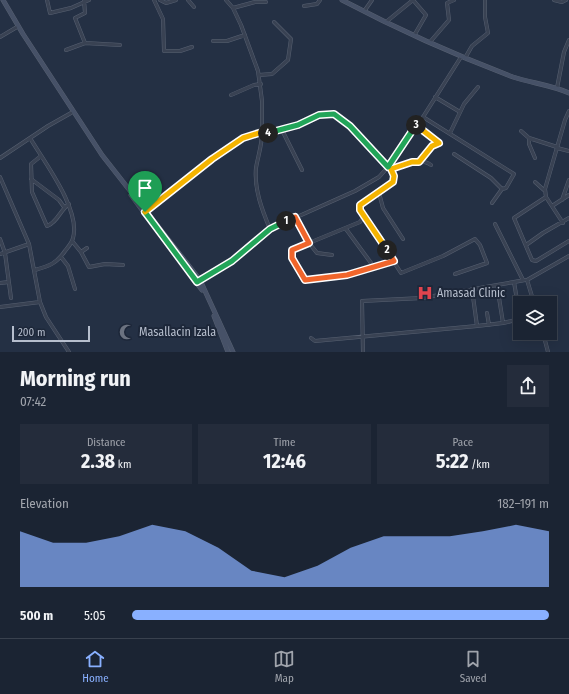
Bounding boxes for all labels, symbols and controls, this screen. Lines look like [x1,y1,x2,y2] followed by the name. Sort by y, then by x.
[406,115,426,135] pin: 3
[413,118,419,131] text: 3
[258,123,278,143] pin: 4
[265,126,271,139] text: 4
[128,171,162,212] pin
[134,177,156,199] icon: arrive
[276,211,296,231] pin: 1
[284,214,288,227] text: 1
[377,240,397,260] pin: 2
[384,243,390,256] text: 2
[416,284,434,302] hospital icon: Amasad Clinic
[437,286,505,300] place label: Amasad Clinic
[513,296,557,340] map controls
[513,296,557,340] button: layers
[118,323,136,341] mosque icon: Masallacin Izala
[12,324,90,343] scale bar
[139,325,216,339] place label: Masallacin Izala
[18,326,45,339] text: 200 m
[20,365,131,392] text: Morning run
[507,365,549,407] button: share
[20,394,46,409] text: 07:42
[87,436,125,449] text: Distance
[274,436,295,449] text: Time
[453,436,473,449] text: Pace
[81,449,115,473] text: 2.38
[263,449,306,473] text: 12:46
[436,449,469,473] text: 5:22
[115,458,131,471] text: km
[469,458,490,471] text: /km
[20,496,69,511] text: Elevation
[497,496,549,511] text: 182–191 m
[20,608,53,623] text: 500 m
[84,608,105,623] text: 5:05
[82,648,109,685] tab: Home
[273,648,295,685] tab: Map
[460,648,487,685] tab: Saved

